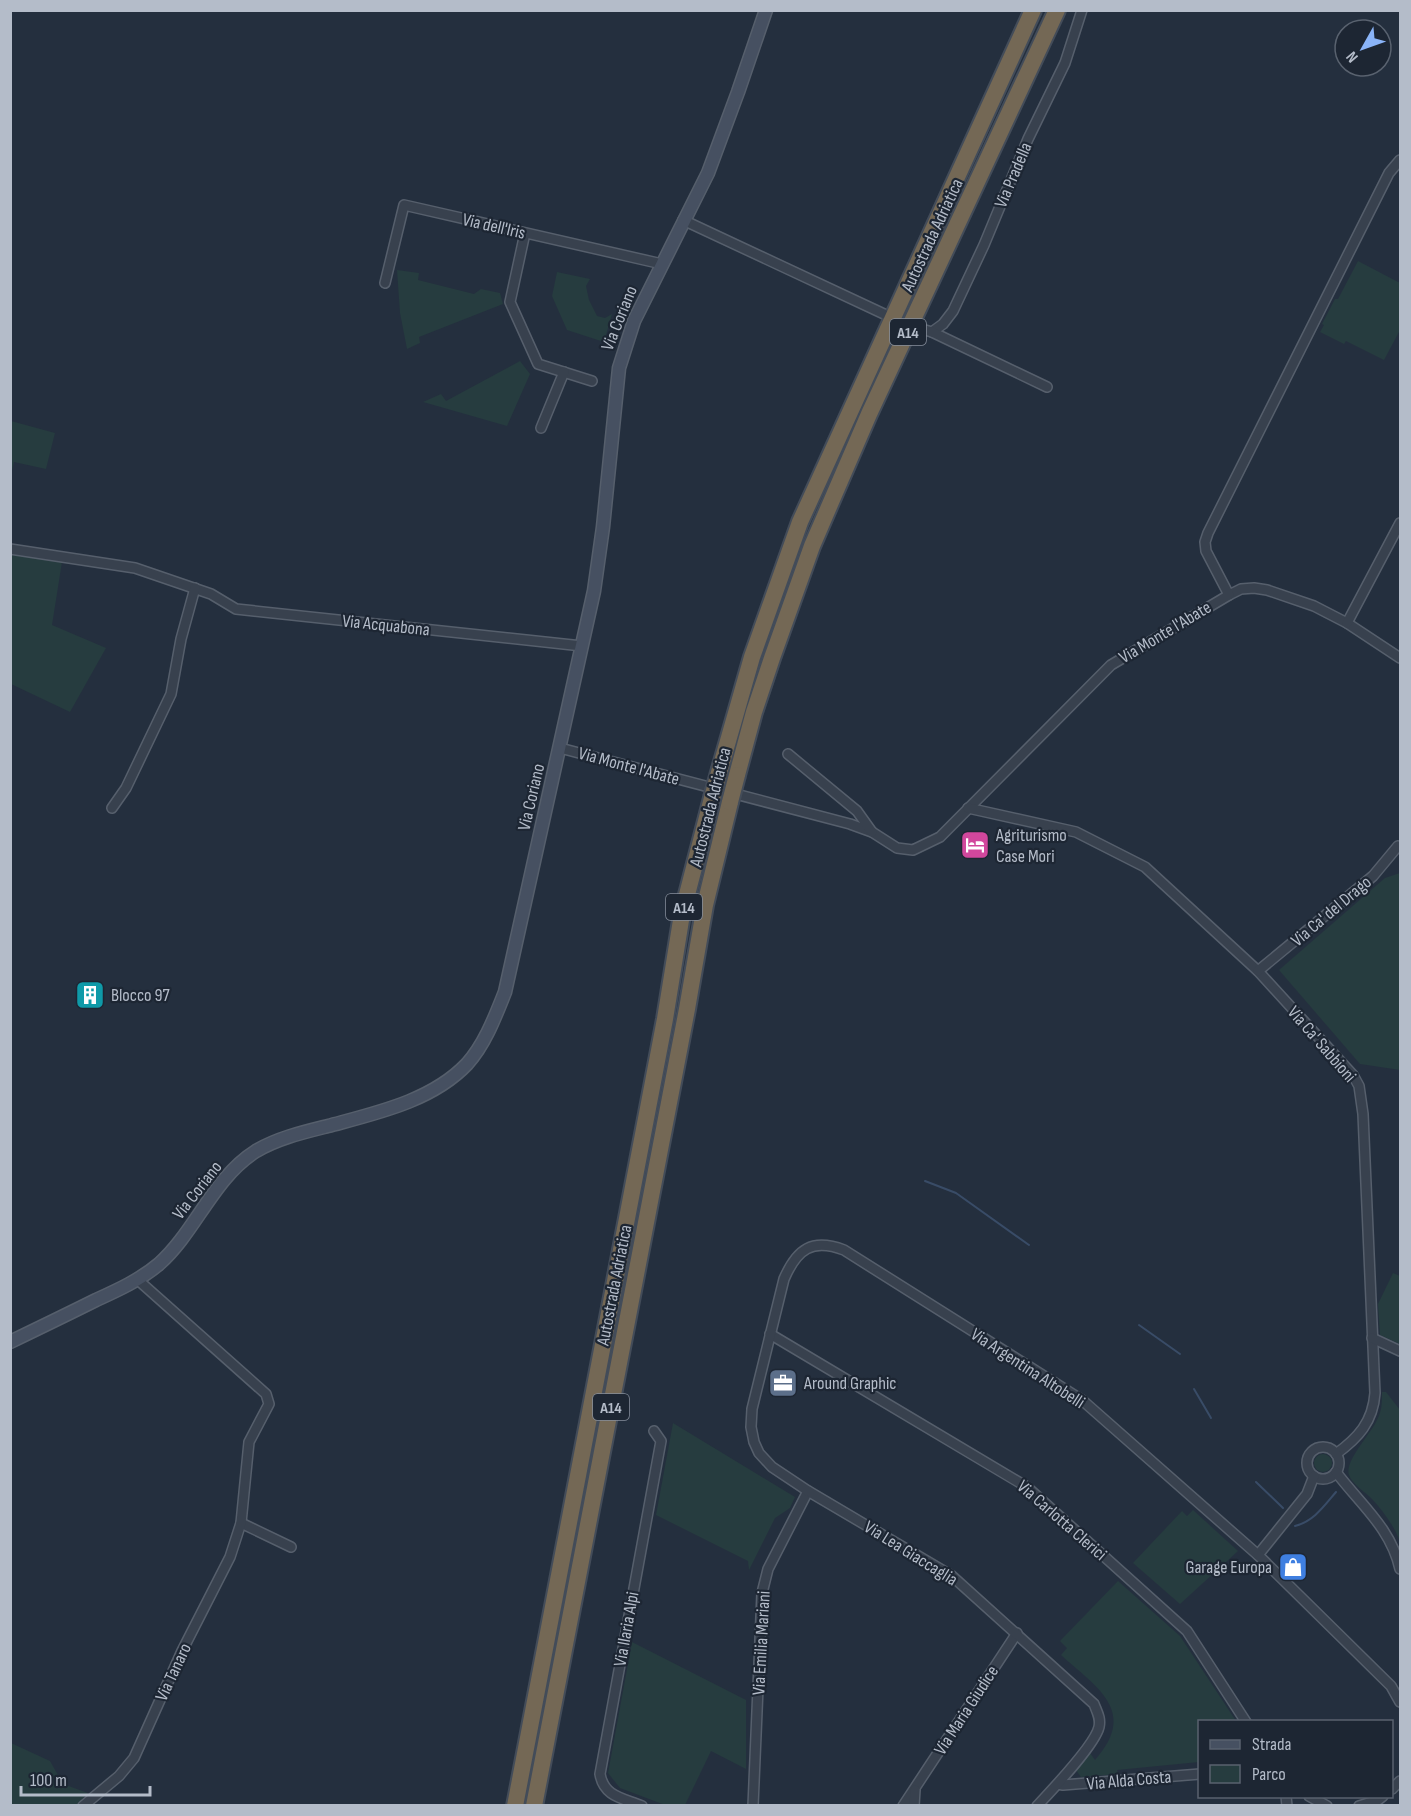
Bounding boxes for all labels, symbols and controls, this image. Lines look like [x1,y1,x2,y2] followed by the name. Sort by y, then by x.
[1333,18,1393,78] north arrow
[1343,47,1363,66] text: N
[990,139,1037,211] street label: Via Pradella
[897,175,968,296] street label: Autostrada Adriatica
[460,209,527,244] street label: Via dell'Iris
[597,283,642,354] street label: Via Coriano
[890,319,926,345] road number: A14
[1115,597,1215,668] street label: Via Monte l'Abate
[341,610,431,641] street label: Via Acquabona
[576,743,682,790] street label: Via Monte l'Abate
[685,745,735,870] street label: Autostrada Adriatica
[514,762,549,833] street label: Via Coriano
[995,825,1067,867] place label: Agriturismo Case Mori
[959,829,991,861] hotel icon: Agriturismo Case Mori
[1287,872,1376,951] street label: Via Ca' del Drago
[666,894,702,920] road number: A14
[74,979,106,1011] building icon: Blocco 97
[111,985,170,1006] place label: Blocco 97
[1283,1002,1360,1087] street label: Via Ca' Sabbioni
[168,1157,227,1224] street label: Via Coriano
[592,1223,636,1348] street label: Autostrada Adriatica
[967,1324,1089,1413] street label: Via Argentina Altobelli
[767,1367,799,1399] office icon: Around Graphic
[803,1373,897,1394] place label: Around Graphic
[593,1394,629,1420] road number: A14
[1013,1476,1111,1565] street label: Via Carlotta Clerici
[860,1516,961,1591] street label: Via Lea Giaccaglia
[1277,1551,1309,1583] shop icon: Garage Europa
[1186,1557,1272,1578] place label: Garage Europa
[610,1590,643,1668] street label: Via Ilaria Alpi
[748,1590,775,1696] street label: Via Emilia Mariani
[151,1640,196,1704] street label: Via Tanaro
[930,1662,1003,1759] street label: Via Maria Giudice
[1198,1720,1393,1798] legend
[1252,1734,1292,1755] text: Strada
[21,1759,150,1797] scale bar
[1252,1764,1286,1785] text: Parco
[1086,1766,1172,1795] street label: Via Alda Costa
[30,1770,67,1791] text: 100 m

